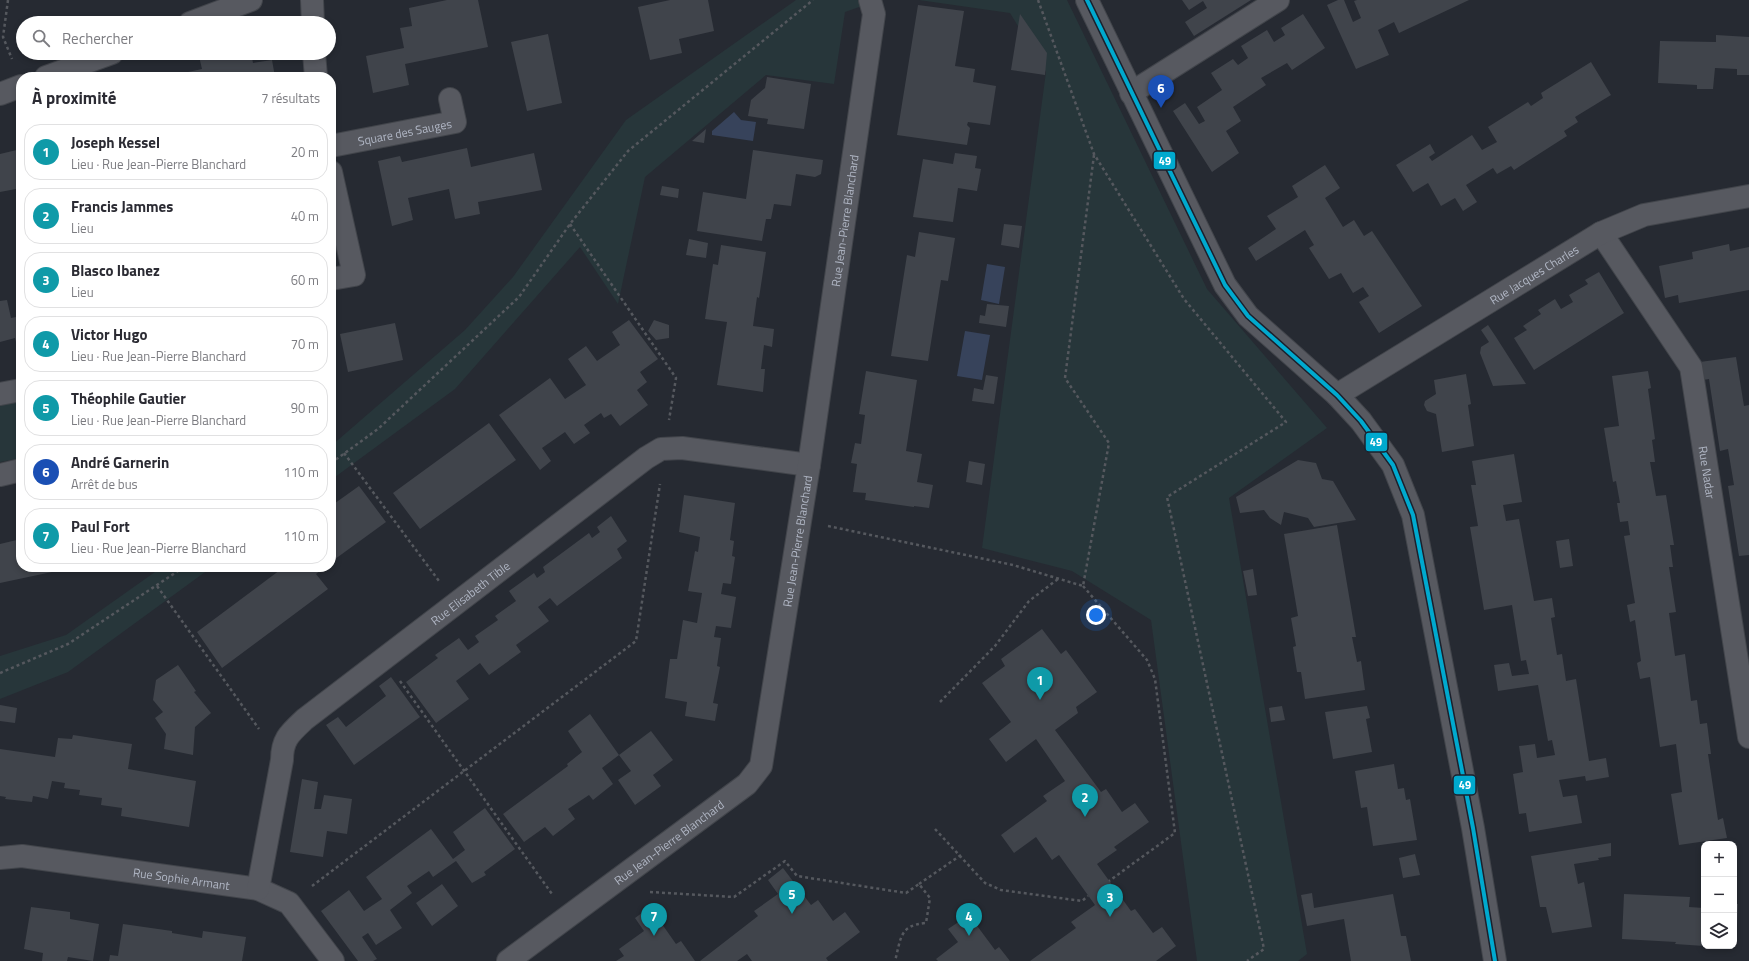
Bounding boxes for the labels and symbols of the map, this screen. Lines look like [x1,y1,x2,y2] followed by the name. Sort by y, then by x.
[1148,75,1174,108] pin: 6
[356,113,454,150] street label: Square des Sauges
[1153,151,1176,170] line badge: 49
[825,153,863,288] street label: Rue Jean-Pierre Blanchard
[1159,153,1171,169] text: 49
[1486,239,1583,309] street label: Rue Jacques Charles
[1365,432,1388,452] line badge: 49
[1370,434,1382,450] text: 49
[1694,445,1721,500] street label: Rue Nadar
[777,474,817,608] street label: Rue Jean-Pierre Blanchard
[426,556,514,629] street label: Rue Elisabeth Tible
[1086,605,1106,625] your location
[1027,667,1053,700] pin: 1
[1453,775,1476,795] line badge: 49
[1459,777,1471,793] text: 49
[1072,784,1098,817] pin: 2
[610,795,728,889] street label: Rue Jean-Pierre Blanchard
[132,862,232,895] street label: Rue Sophie Armant
[779,881,805,914] pin: 5
[1097,884,1123,917] pin: 3
[641,903,667,936] pin: 7
[956,903,982,936] pin: 4

